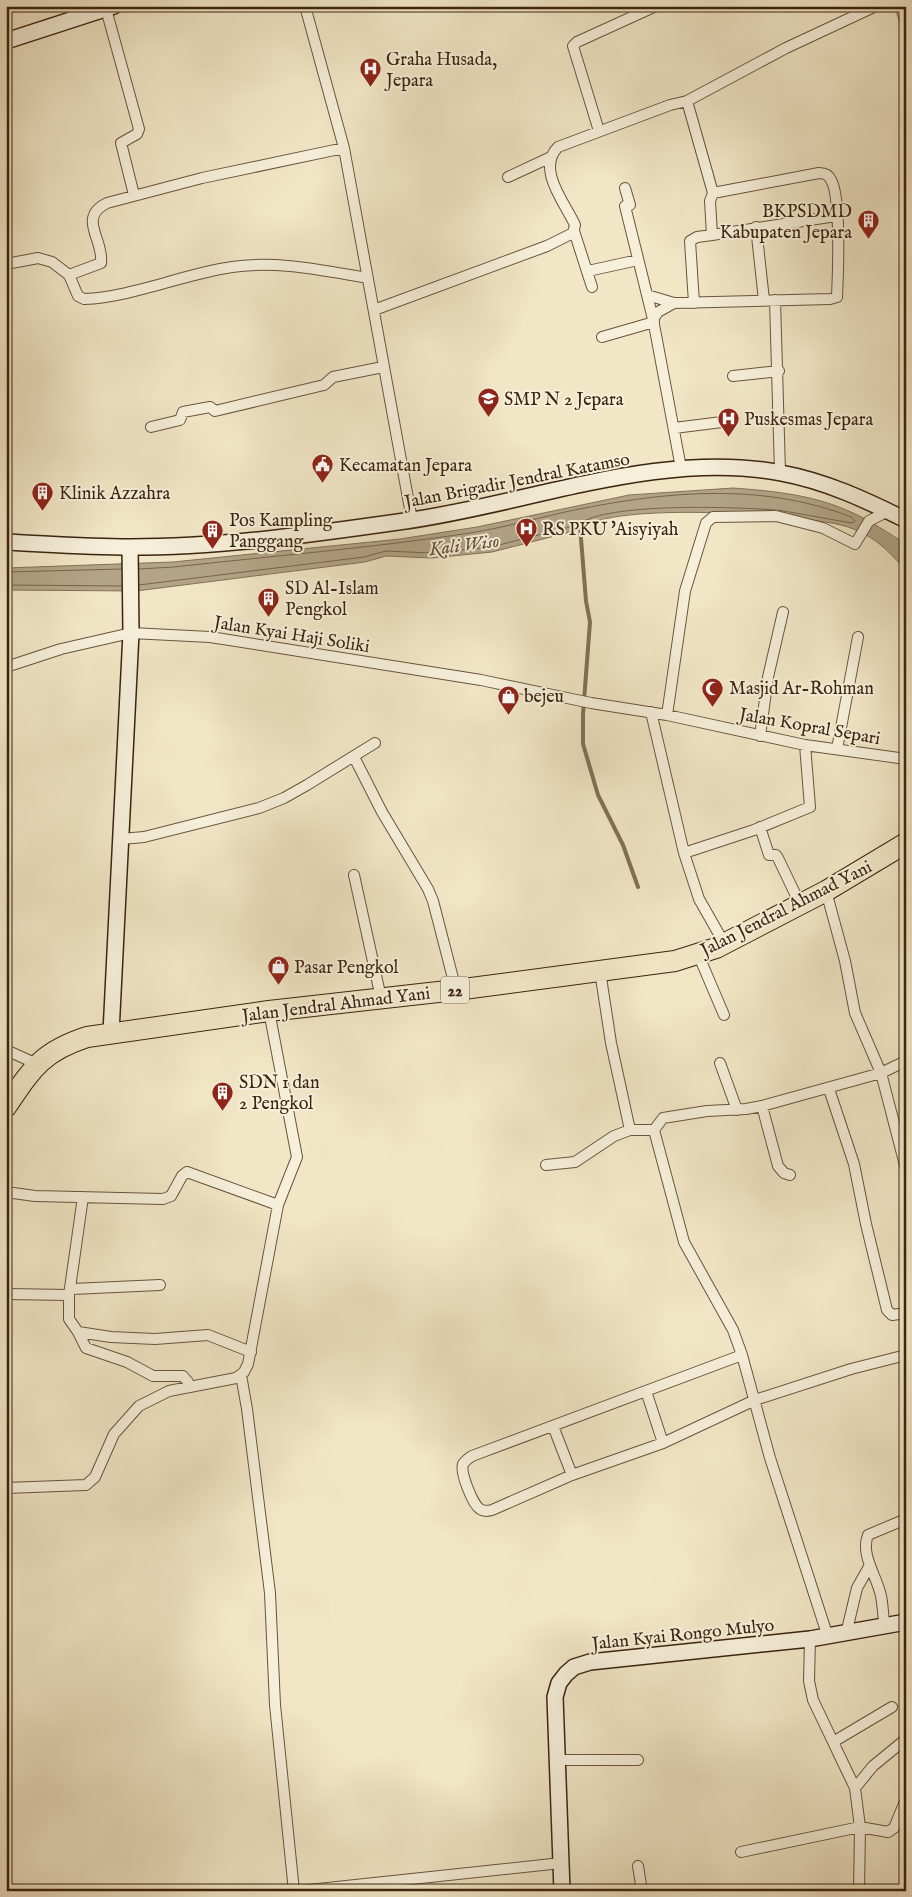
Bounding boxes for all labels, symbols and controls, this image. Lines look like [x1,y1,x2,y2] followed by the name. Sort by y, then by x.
[384,49,497,93] place label: Graha Husada, Jepara
[358,57,382,88] hospital icon: Graha Husada, Jepara
[720,201,852,245] place label: BKPSDMD Kabupaten Jepara
[856,209,880,240] building icon: BKPSDMD Kabupaten Jepara
[476,387,500,418] school or university icon: SMP N 2 Jepara
[504,389,624,412] place label: SMP N 2 Jepara
[716,407,740,438] hospital icon: Puskesmas Jepara
[744,409,873,432] place label: Puskesmas Jepara
[401,448,632,515] street label: Jalan Brigadir Jendral Katamso
[311,453,335,484] public building icon: Kecamatan Jepara
[339,455,472,478] place label: Kecamatan Jepara
[31,481,55,512] building icon: Klinik Azzahra
[59,483,171,506] place label: Klinik Azzahra
[229,510,333,554] place label: Pos Kampling Panggang
[514,517,538,548] hospital icon: RS PKU 'Aisyiyah
[201,518,225,549] building icon: Pos Kampling Panggang
[542,519,679,542] place label: RS PKU 'Aisyiyah
[427,530,501,562] water label: Kali Wiso
[285,578,379,622] place label: SD Al-Islam Pengkol
[257,586,281,617] building icon: SD Al-Islam Pengkol
[210,612,371,659] street label: Jalan Kyai Haji Soliki
[701,676,725,707] mosque icon: Masjid Ar-Rohman
[729,678,874,701] place label: Masjid Ar-Rohman
[496,684,520,715] shop icon: bejeu
[524,686,564,709] place label: bejeu
[735,703,882,751] street label: Jalan Kopral Separi
[695,856,876,963] street label: Jalan Jendral Ahmad Yani
[266,955,290,986] shop icon: Pasar Pengkol
[294,957,399,980] place label: Pasar Pengkol
[441,976,469,1004] road number: 22
[239,983,432,1029] street label: Jalan Jendral Ahmad Yani
[239,1072,320,1116] place label: SDN 1 dan 2 Pengkol
[211,1080,235,1111] building icon: SDN 1 dan 2 Pengkol
[589,1614,776,1657] street label: Jalan Kyai Rongo Mulyo

